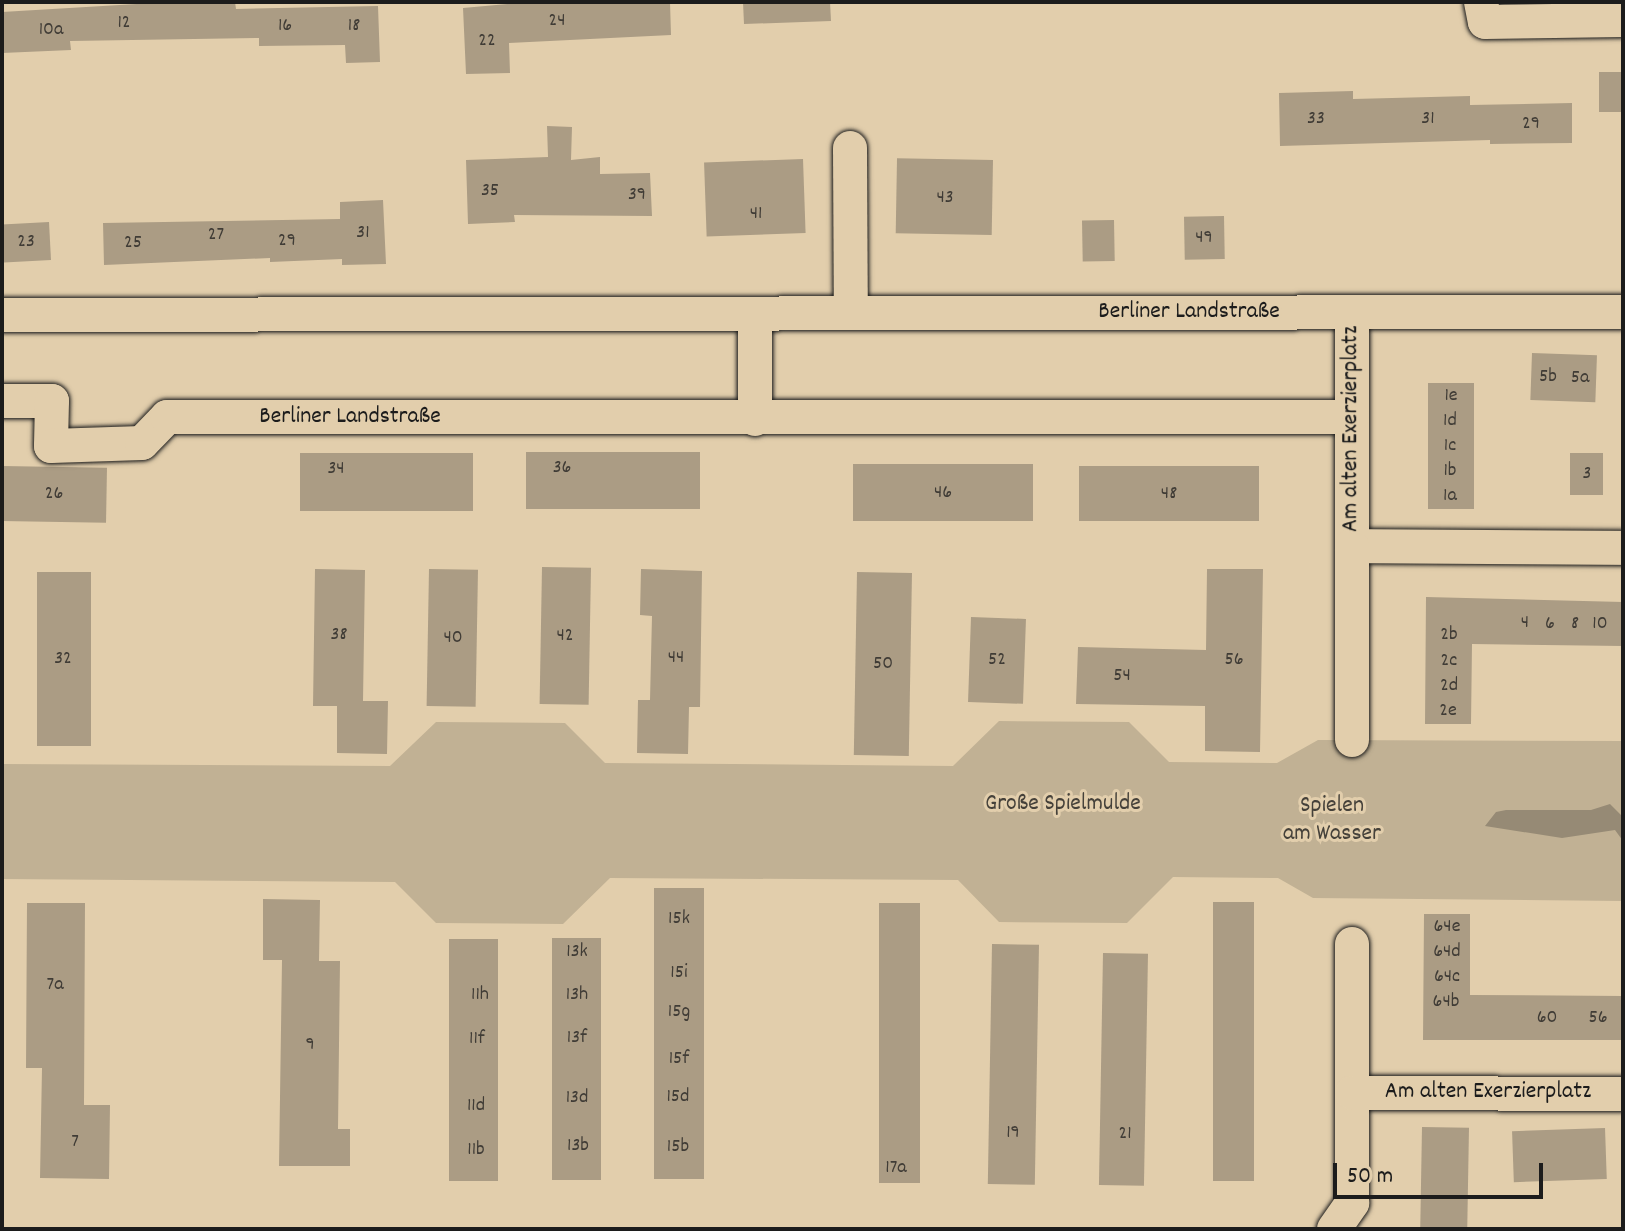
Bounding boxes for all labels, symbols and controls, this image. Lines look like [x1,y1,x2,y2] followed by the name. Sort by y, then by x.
[548,9,566,33] house number: 24
[117,11,131,35] house number: 12
[278,14,292,38] house number: 16
[348,14,360,38] house number: 18
[39,18,63,42] house number: 10a
[478,29,496,53] house number: 22
[1307,107,1325,131] house number: 33
[1421,107,1435,131] house number: 31
[1522,112,1540,136] house number: 29
[481,179,499,203] house number: 35
[628,183,646,207] house number: 39
[936,186,954,210] house number: 43
[750,202,762,226] house number: 41
[356,221,370,245] house number: 31
[208,223,224,247] house number: 27
[1195,226,1213,250] house number: 49
[278,229,296,253] house number: 29
[17,230,35,254] house number: 23
[124,231,142,255] house number: 25
[1098,299,1280,327] street label: Berliner Landstraße
[1338,326,1366,532] street label: Am alten Exerzierplatz
[1539,365,1557,389] house number: 5b
[1571,366,1589,390] house number: 5a
[1444,384,1458,408] house number: 1e
[259,404,441,432] street label: Berliner Landstraße
[1443,409,1457,433] house number: 1d
[1444,434,1456,458] house number: 1c
[553,456,571,480] house number: 36
[327,457,345,481] house number: 34
[1443,459,1457,483] house number: 1b
[1583,462,1591,486] house number: 3
[934,481,952,505] house number: 46
[45,482,63,506] house number: 26
[1161,482,1177,506] house number: 48
[1443,484,1457,508] house number: 1a
[1521,611,1529,635] house number: 4
[1545,612,1555,636] house number: 6
[1571,612,1579,636] house number: 8
[1592,612,1608,636] house number: 10
[331,623,347,647] house number: 38
[1440,623,1458,647] house number: 2b
[556,624,574,648] house number: 42
[443,626,463,650] house number: 40
[668,646,684,670] house number: 44
[54,647,72,671] house number: 32
[988,648,1006,672] house number: 52
[1224,648,1244,672] house number: 56
[1441,649,1457,673] house number: 2c
[873,652,893,676] house number: 50
[1113,664,1131,688] house number: 54
[1440,674,1458,698] house number: 2d
[1439,699,1457,723] house number: 2e
[985,791,1141,819] park label: Große Spielmulde
[1283,793,1381,849] park label: Spielen am Wasser
[668,907,690,931] house number: 15k
[1434,915,1460,939] house number: 64e
[566,940,588,964] house number: 13k
[1433,940,1461,964] house number: 64d
[670,961,688,985] house number: 15i
[1434,965,1460,989] house number: 64c
[46,973,64,997] house number: 7a
[471,983,489,1007] house number: 11h
[566,983,588,1007] house number: 13h
[1433,990,1459,1014] house number: 64b
[668,1000,690,1024] house number: 15g
[1537,1006,1557,1030] house number: 60
[1588,1006,1608,1030] house number: 56
[567,1026,587,1050] house number: 13f
[469,1027,485,1051] house number: 11f
[305,1033,315,1057] house number: 9
[669,1047,689,1071] house number: 15f
[1385,1079,1591,1107] street label: Am alten Exerzierplatz
[666,1085,690,1109] house number: 15d
[566,1086,588,1110] house number: 13d
[467,1094,485,1118] house number: 11d
[1006,1121,1020,1145] house number: 19
[1118,1122,1132,1146] house number: 21
[71,1130,79,1154] house number: 7
[567,1134,589,1158] house number: 13b
[667,1135,689,1159] house number: 15b
[467,1138,485,1162] house number: 11b
[1337,1147,1547,1197] scale bar
[885,1156,907,1180] house number: 17a
[1347,1160,1393,1194] text: 50 m

